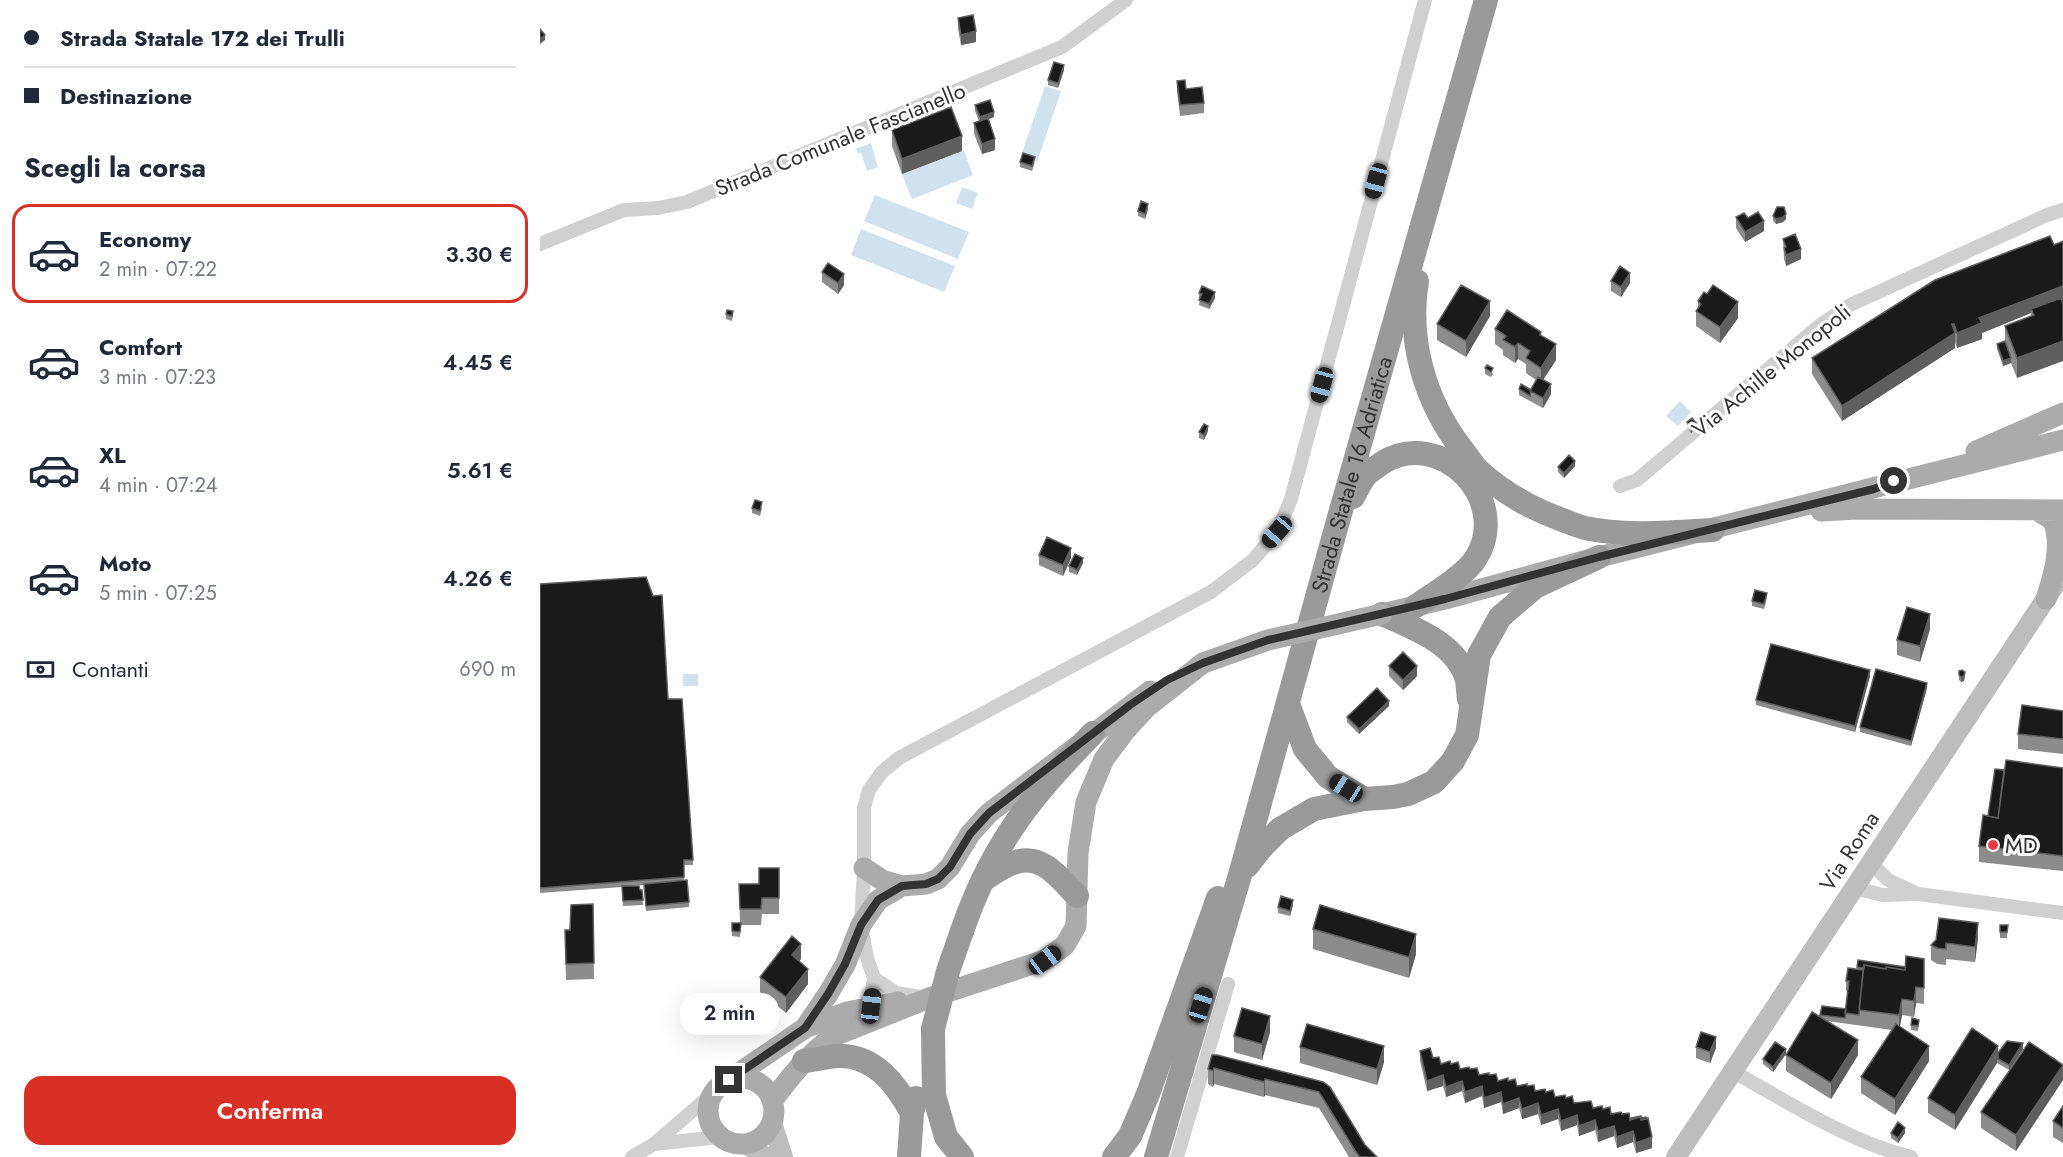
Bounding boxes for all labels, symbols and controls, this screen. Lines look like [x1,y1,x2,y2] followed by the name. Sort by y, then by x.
[60,22,345,54] text: Strada Statale 172 dei Trulli
[710,74,970,204] street label: Strada Comunale Fascianello
[60,80,192,112] text: Destinazione
[24,148,206,187] text: Scegli la corsa
[1363,161,1389,201] car
[99,223,191,255] text: Economy
[27,227,81,281] icon: car
[446,238,513,270] text: 3.30 €
[99,255,217,284] text: 2 min · 07:22
[1685,296,1857,444] street label: Via Achille Monopoli
[99,331,182,363] text: Comfort
[27,335,81,389] icon: car
[443,346,513,378] text: 4.45 €
[1303,353,1400,596] street label: Strada Statale 16 Adriatica
[99,363,216,392] text: 3 min · 07:23
[1309,365,1335,405] car
[99,439,126,471] text: XL
[27,443,81,497] icon: car
[447,454,513,486] text: 5.61 €
[1880,467,1907,494] route start
[99,471,218,500] text: 4 min · 07:24
[1258,513,1296,551] car
[99,547,152,579] text: Moto
[27,551,81,605] icon: car
[443,562,513,594] text: 4.26 €
[99,579,217,608] text: 5 min · 07:25
[24,653,57,686] icon: cash
[72,653,149,685] text: Contanti
[459,655,516,684] text: 690 m
[1326,771,1366,805] car
[1811,805,1887,897] street label: Via Roma
[2005,829,2038,861] place label: MD
[1986,838,2000,852] marker: MD
[1025,942,1065,978] car
[1187,985,1215,1025] car
[860,987,882,1025] car
[680,993,778,1035] callout: 2 min
[704,999,755,1028] text: 2 min
[715,1066,742,1093] route end
[24,1076,516,1145] button: Conferma

